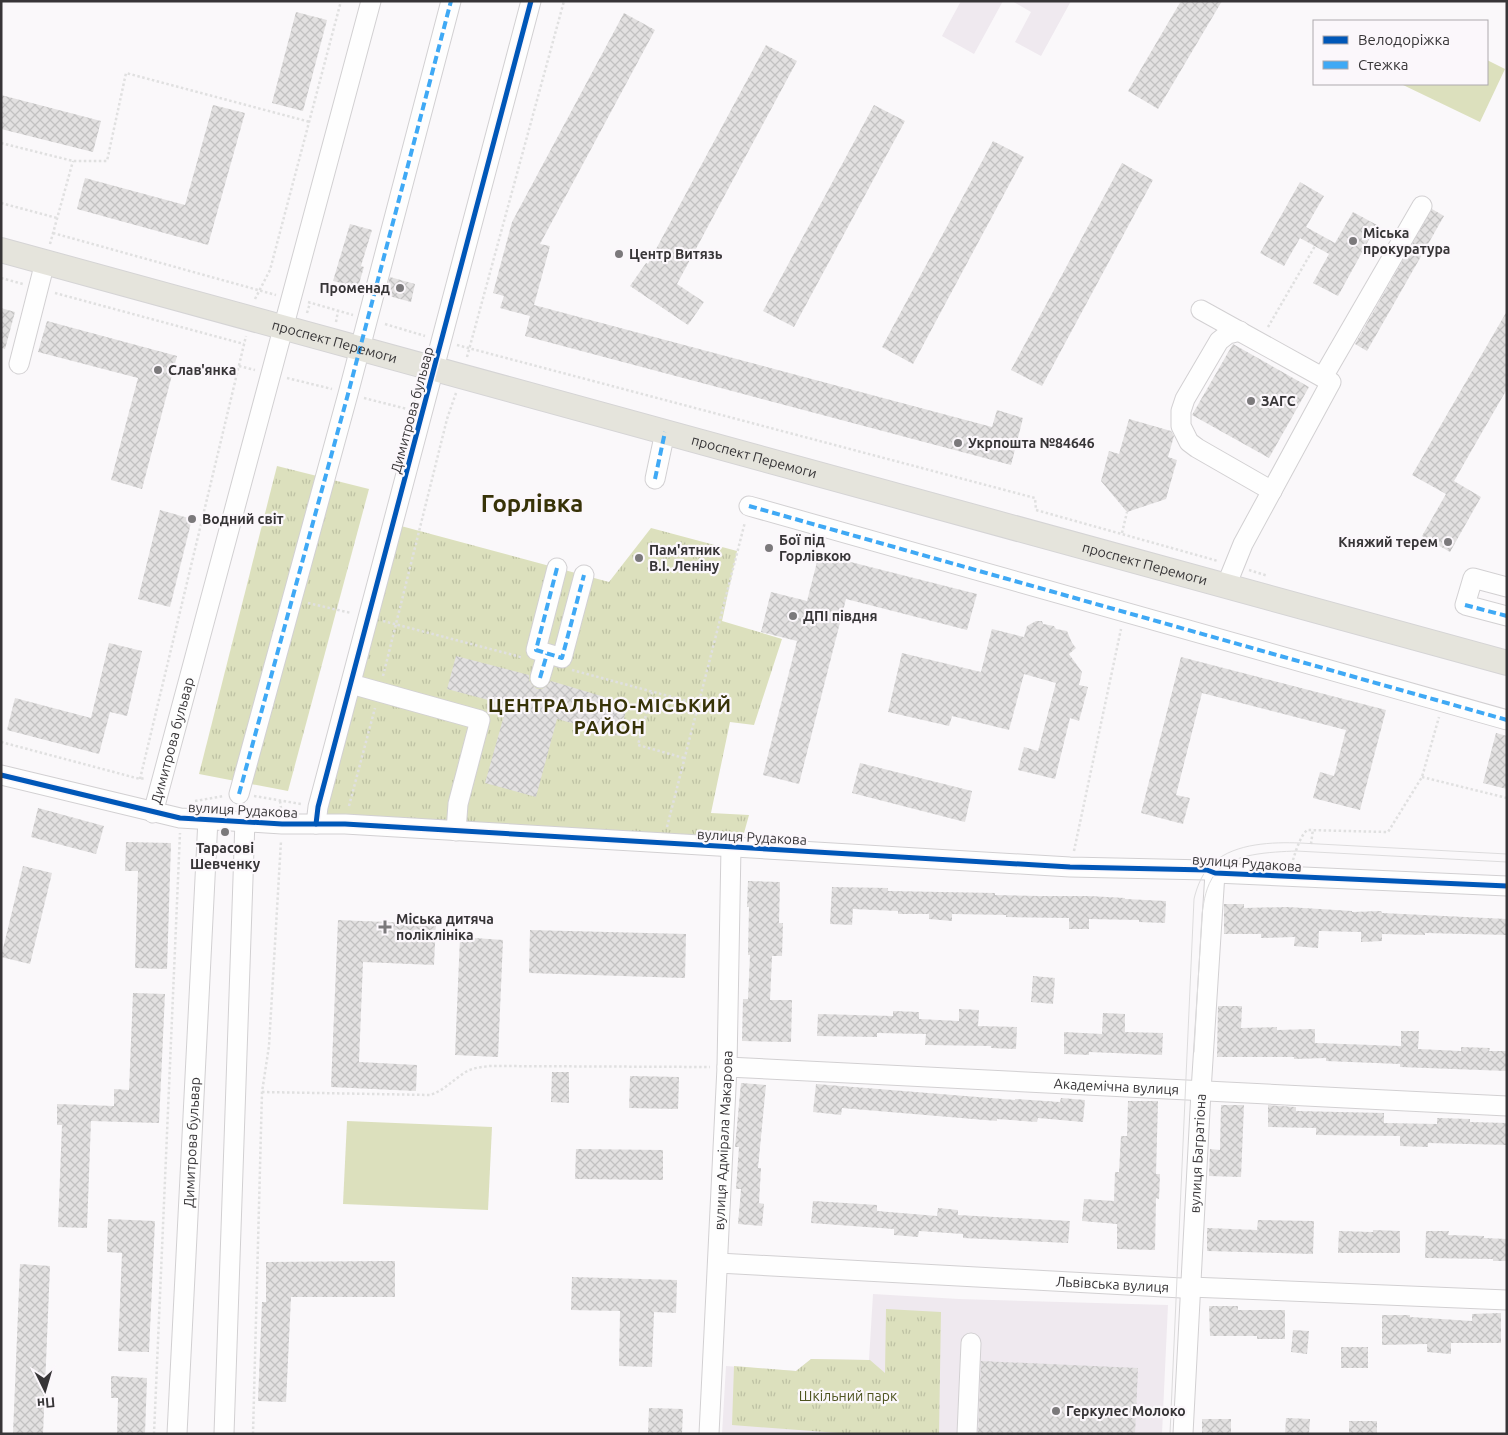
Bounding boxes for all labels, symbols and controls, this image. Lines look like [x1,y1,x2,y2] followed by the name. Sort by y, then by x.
[1313,20,1488,85] legend
[1358,31,1450,48] text: Велодоріжка
[1358,56,1408,73] text: Стежка
[1363,225,1450,257] place label: Міська прокуратура
[1347,235,1359,247] marker: Міська прокуратура
[629,246,723,262] place label: Центр Витязь
[613,248,625,260] marker: Центр Витязь
[319,280,390,296] place label: Променад
[394,282,406,294] marker: Променад
[270,317,399,366] street label: проспект Перемоги
[387,345,437,475] street label: Димитрова бульвар
[168,362,236,378] place label: Слав'янка
[152,364,164,376] marker: Слав'янка
[1261,393,1296,409] place label: ЗАГС
[1245,395,1257,407] marker: ЗАГС
[690,432,819,481] street label: проспект Перемоги
[968,435,1095,451] place label: Укрпошта №84646
[952,437,964,449] marker: Укрпошта №84646
[481,490,583,517] district label: Горлівка
[202,511,284,527] place label: Водний світ
[186,513,198,525] marker: Водний світ
[779,532,851,564] place label: Бої під Горлівкою
[1338,534,1438,550] place label: Княжий терем
[1442,536,1454,548] marker: Княжий терем
[1080,539,1209,588] street label: проспект Перемоги
[649,542,720,574] place label: Пам'ятник В.І. Леніну
[763,542,775,554] marker: Бої під Горлівкою
[633,552,645,564] marker: Пам'ятник В.І. Леніну
[803,608,878,624] place label: ДПІ півдня
[787,610,799,622] marker: ДПІ півдня
[148,675,197,806] street label: Димитрова бульвар
[488,694,732,738] district label: ЦЕНТРАЛЬНО-МІСЬКИЙ РАЙОН
[188,799,298,821] street label: вулиця Рудакова
[219,826,231,838] marker: Тарасові Шевченку
[697,826,807,848] street label: вулиця Рудакова
[190,840,261,872] place label: Тарасові Шевченку
[1192,851,1302,875] street label: вулиця Рудакова
[396,911,494,943] place label: Міська дитяча поліклініка
[378,920,392,934] marker: Міська дитяча поліклініка
[711,1050,735,1231] street label: вулиця Адмірала Макарова
[1053,1075,1180,1098] street label: Академічна вулиця
[180,1077,203,1208] street label: Димитрова бульвар
[1187,1093,1209,1214] street label: вулиця Багратіона
[1055,1273,1170,1295] street label: Львівська вулиця
[20,1365,70,1415] north arrow
[799,1388,897,1404] park label: Шкільний парк
[36,1394,56,1412] text: Пн
[1066,1403,1186,1419] place label: Геркулес Молоко
[1050,1405,1062,1417] marker: Геркулес Молоко

